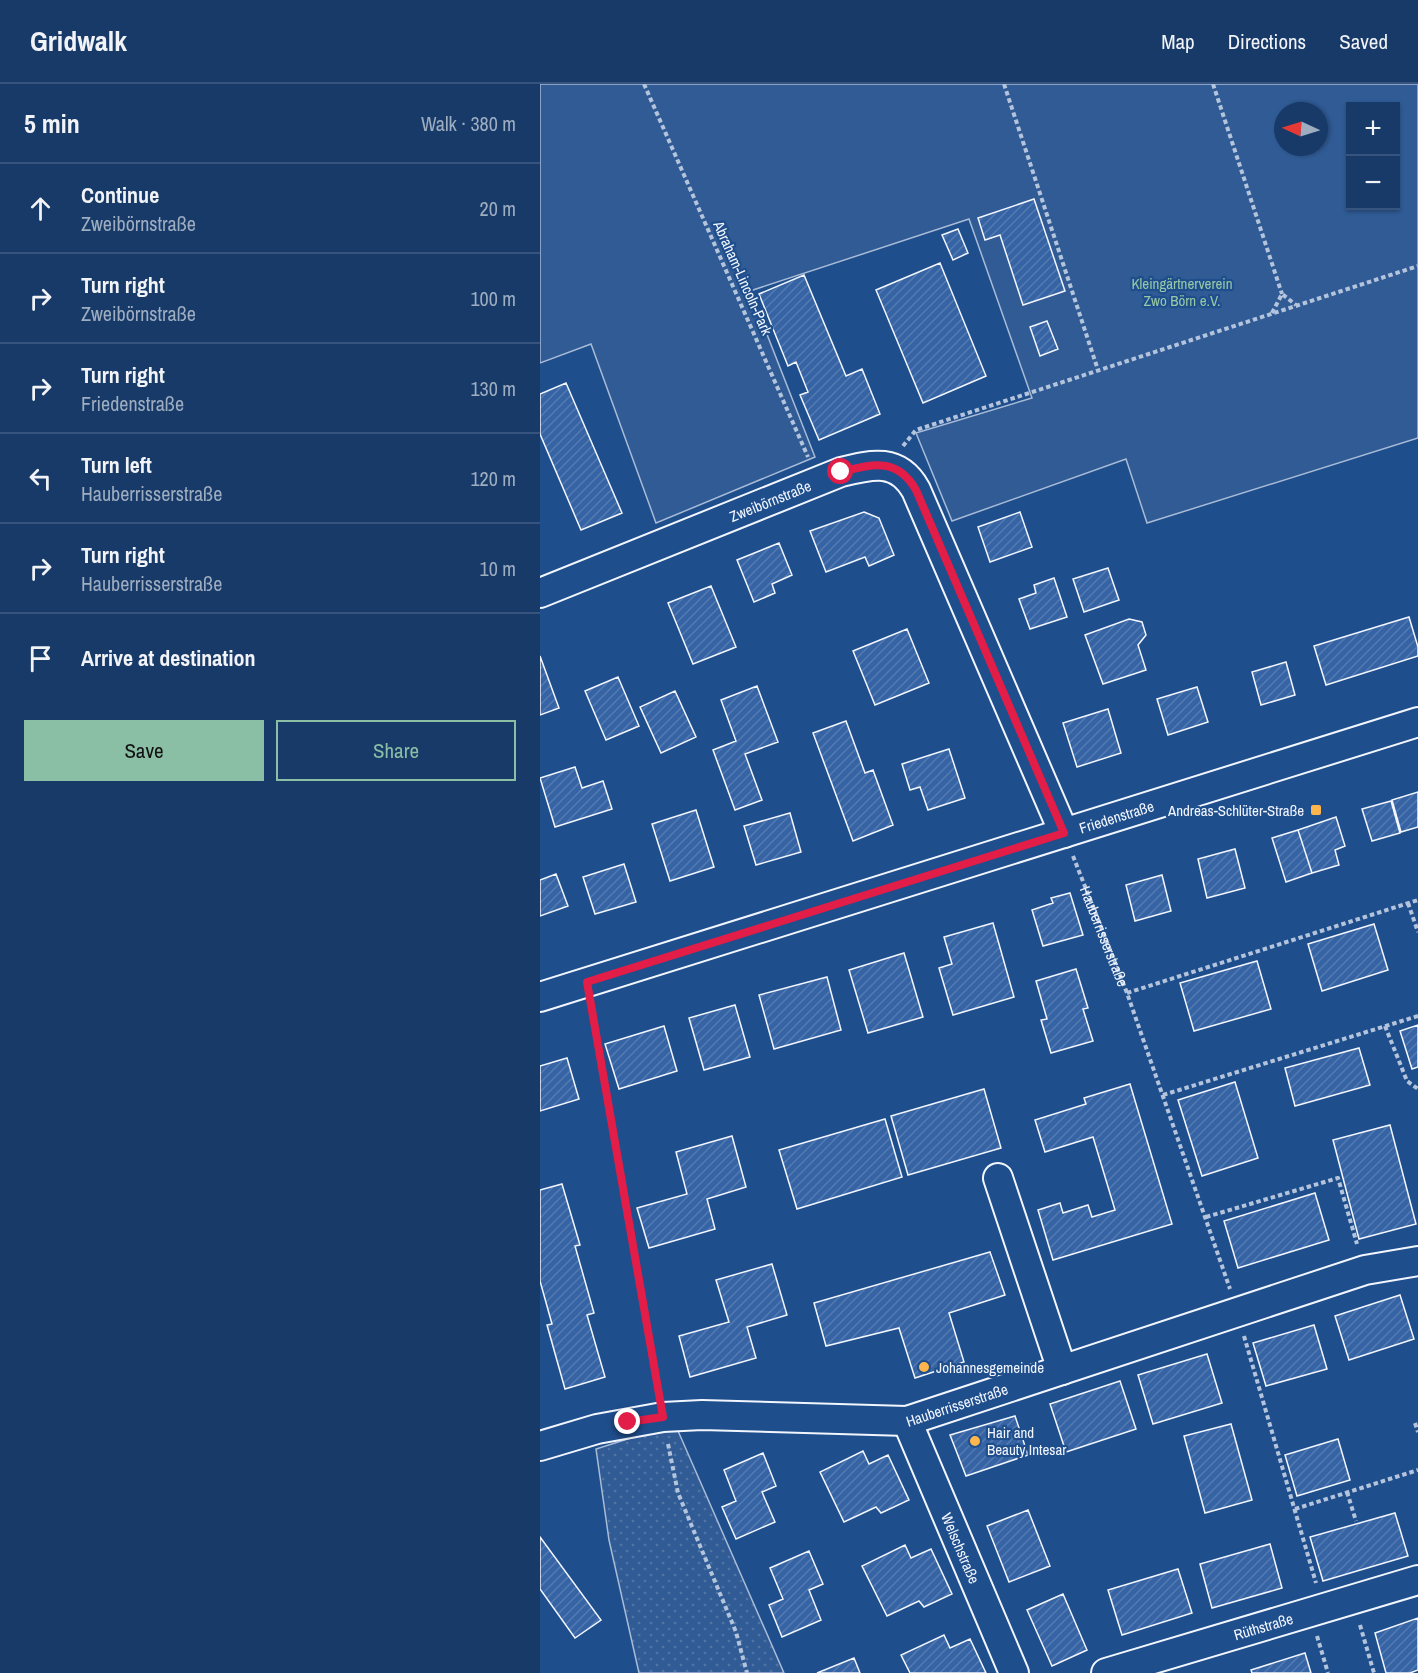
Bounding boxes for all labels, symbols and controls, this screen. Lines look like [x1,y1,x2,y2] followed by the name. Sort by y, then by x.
[30,22,127,60] text: Gridwalk
[1161,27,1195,56] text: Map
[1228,27,1306,56] text: Directions
[1339,27,1388,56] text: Saved
[1274,102,1328,156] north arrow
[1346,102,1400,210] map controls
[1346,102,1400,156] button: +
[24,106,80,141] text: 5 min
[421,110,516,137] text: Walk · 380 m
[1346,156,1400,210] button: −
[81,180,159,210] text: Continue
[24,192,57,225] icon: ahead
[480,195,516,222] text: 20 m
[81,210,196,237] text: Zweibörnstraße
[708,217,778,339] street label: Abraham-Lincoln-Park
[81,270,165,300] text: Turn right
[1131,273,1233,311] park label: Kleingärtnerverein Zwo Börn e.V.
[24,282,57,315] icon: right
[470,285,516,312] text: 100 m
[81,300,196,327] text: Zweibörnstraße
[81,360,165,390] text: Turn right
[24,372,57,405] icon: right
[470,375,516,402] text: 130 m
[81,390,184,417] text: Friedenstraße
[81,450,152,480] text: Turn left
[827,458,853,484] route start
[24,462,57,495] icon: left
[470,465,516,492] text: 120 m
[726,475,814,526] street label: Zweibörnstraße
[81,480,222,507] text: Hauberrisserstraße
[81,540,165,570] text: Turn right
[24,552,57,585] icon: right
[480,555,516,582] text: 10 m
[81,570,222,597] text: Hauberrisserstraße
[24,642,57,675] icon: arrive
[81,643,255,673] text: Arrive at destination
[24,720,264,781] button: Save
[276,720,516,781] button: Share
[1076,795,1157,838] street label: Friedenstraße
[1167,800,1304,821] place label: Andreas-Schlüter-Straße
[1309,803,1323,817] marker: Andreas-Schlüter-Straße
[1075,883,1134,989] street label: Hauberrisserstraße
[936,1357,1044,1378] place label: Johannesgemeinde
[917,1360,931,1374] marker: Johannesgemeinde
[903,1378,1010,1431] street label: Hauberrisserstraße
[614,1408,640,1434] route end
[987,1422,1066,1460] place label: Hair and Beauty Intesar
[968,1434,982,1448] marker: Hair and Beauty Intesar
[937,1509,985,1587] street label: Welschstraße
[1231,1607,1295,1645] street label: Rüthstraße

